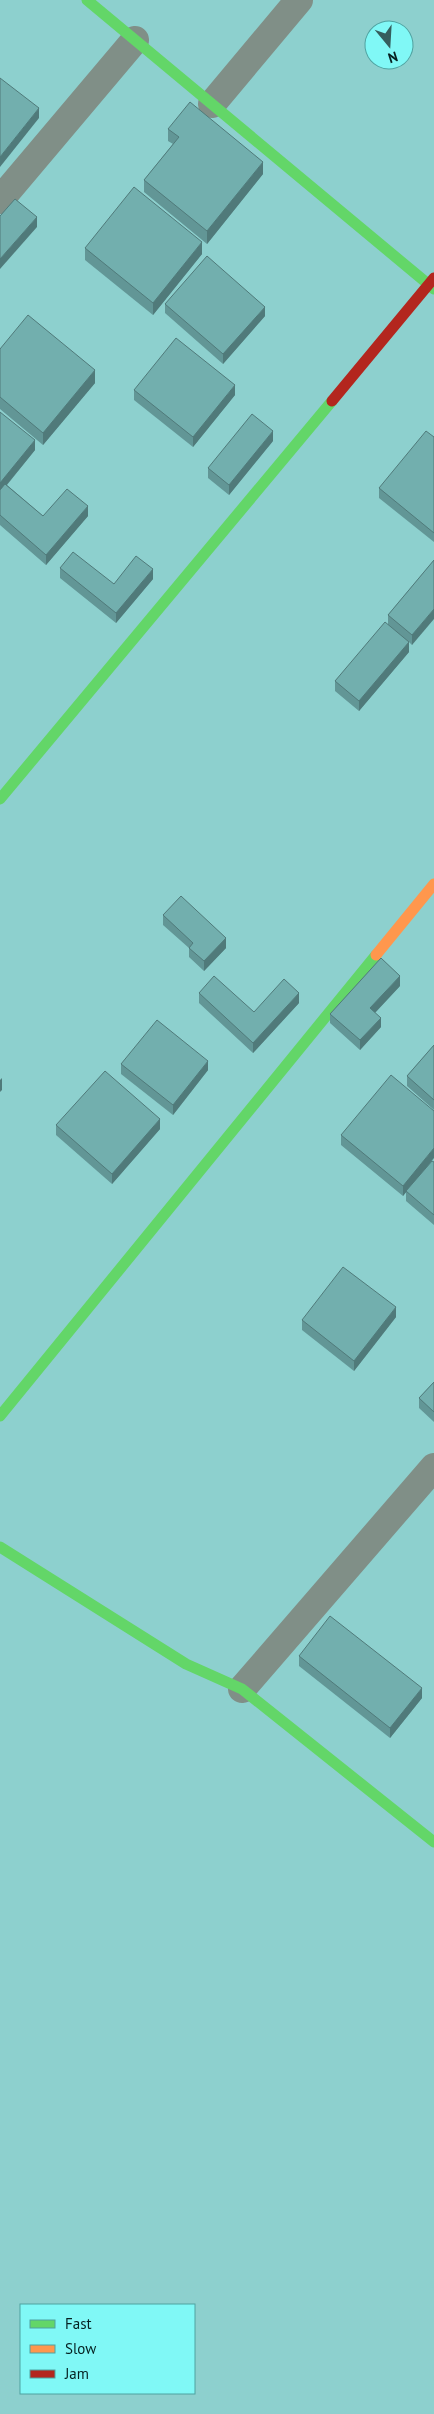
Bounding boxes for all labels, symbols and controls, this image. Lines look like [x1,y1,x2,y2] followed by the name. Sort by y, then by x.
[364,20,414,70] north arrow
[386,47,400,67] text: N
[20,2304,195,2394] legend
[65,2314,92,2333] text: Fast
[65,2339,96,2358] text: Slow
[64,2364,89,2383] text: Jam

